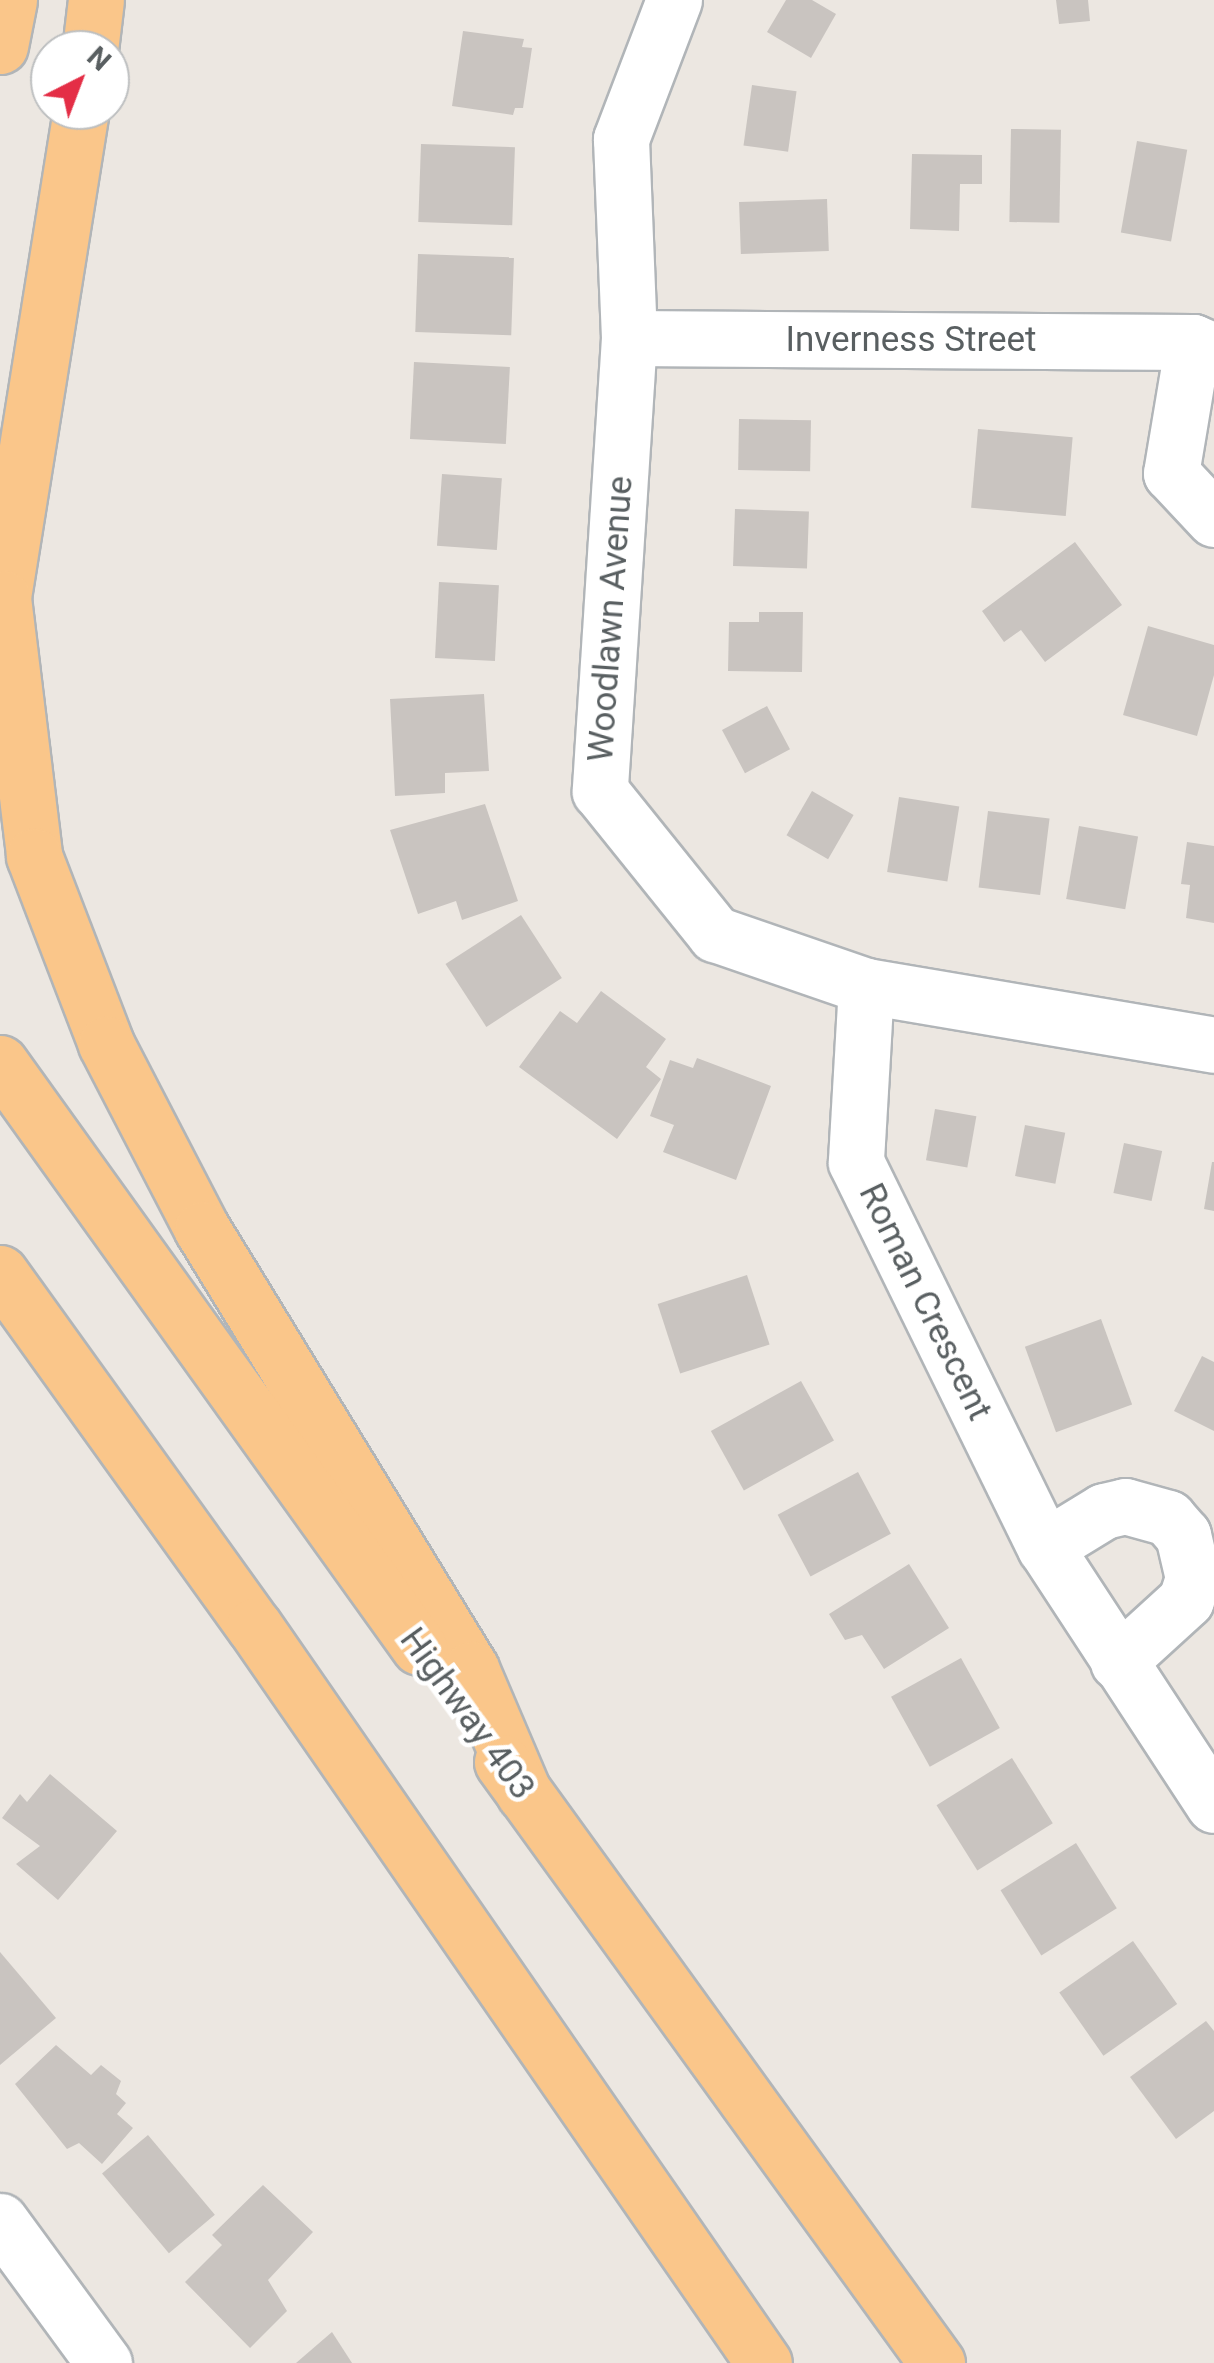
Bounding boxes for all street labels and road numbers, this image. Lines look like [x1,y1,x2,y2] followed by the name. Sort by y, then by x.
[785,319,1037,361] street label: Inverness Street
[580,475,642,763] street label: Woodlawn Avenue
[850,1177,1000,1427] street label: Roman Crescent
[391,1620,543,1808] street label: Highway 403

